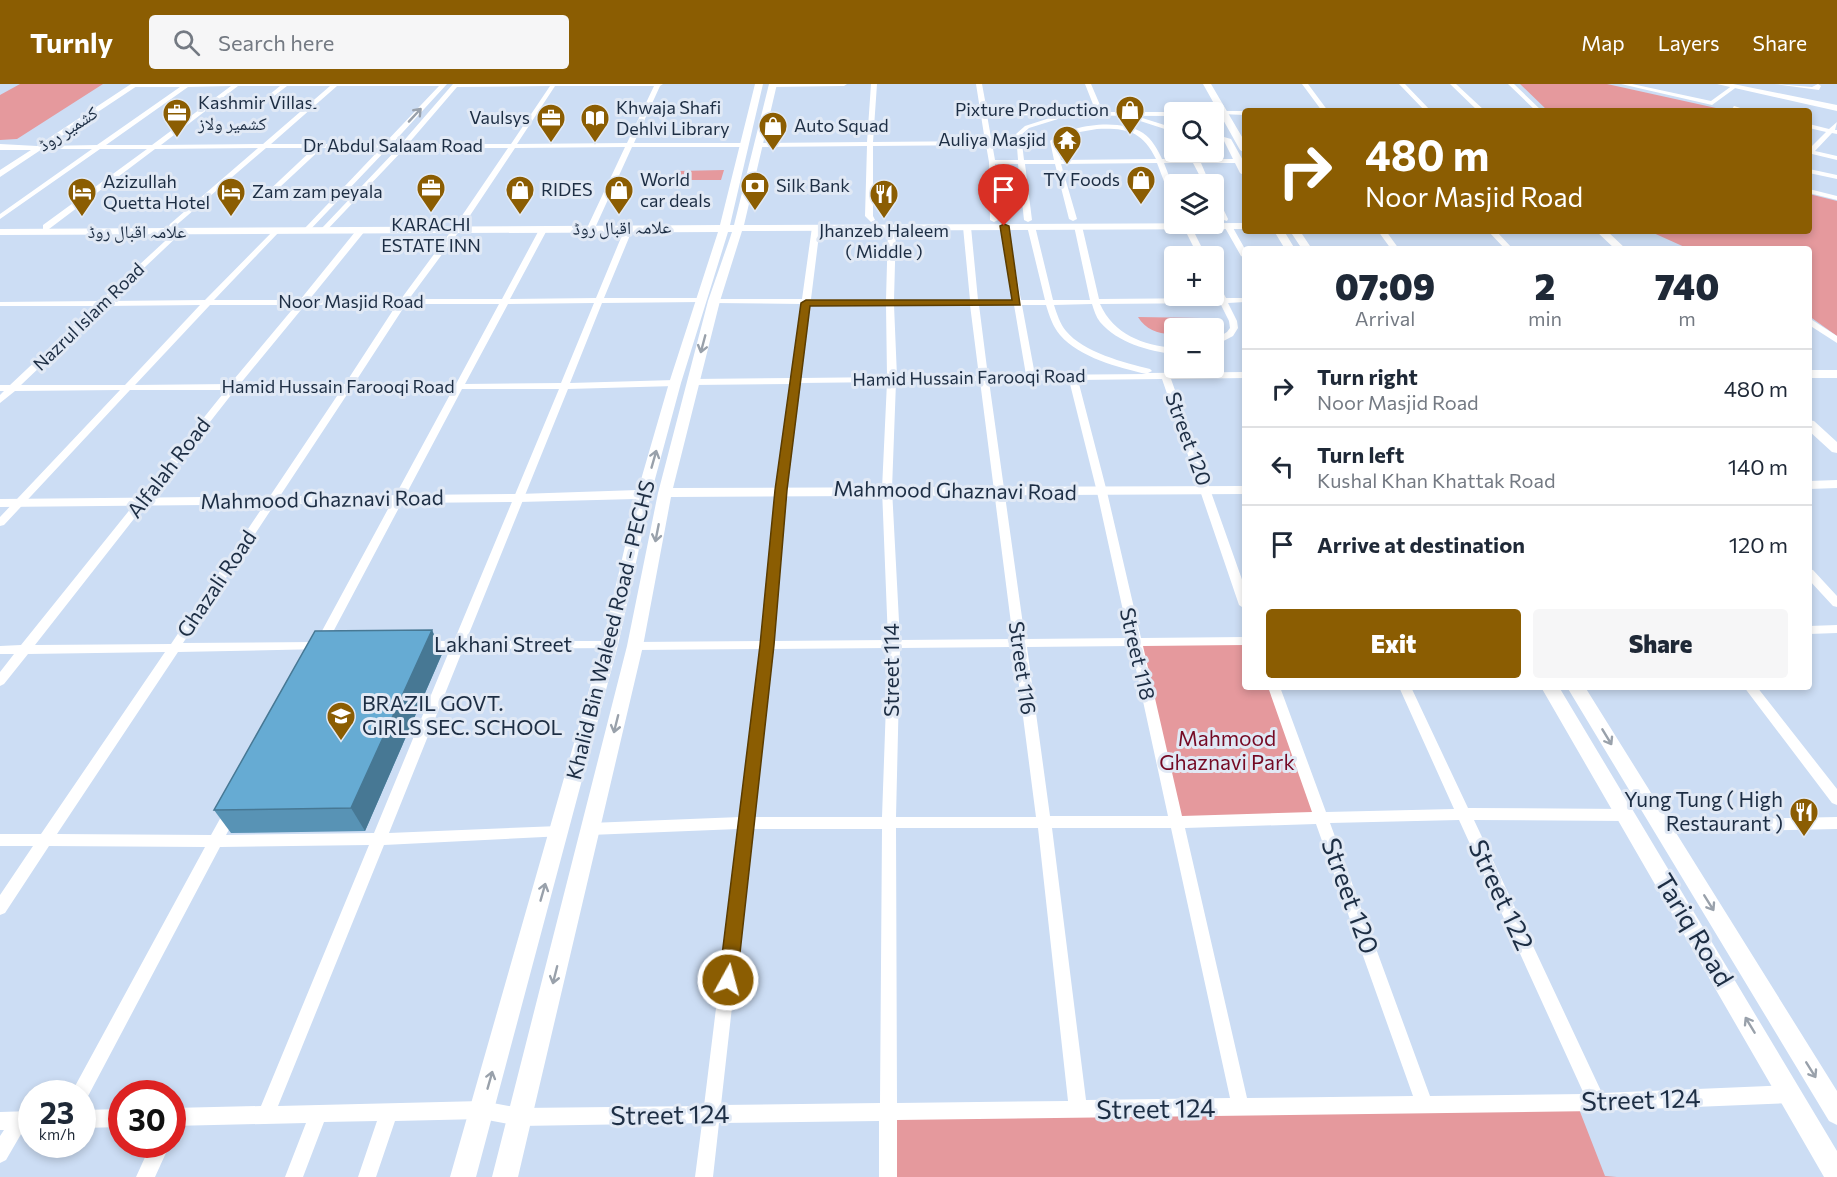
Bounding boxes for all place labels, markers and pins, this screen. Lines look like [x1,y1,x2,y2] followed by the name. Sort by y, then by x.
[197,91,318,134] place label: Kashmir Villas۔ کشمیر ولاز
[1114,94,1146,136] shop icon: Pixture Production
[616,96,729,139] place label: Khwaja Shafi Dehlvi Library
[161,97,193,139] office icon: Kashmir Villas۔ کشمیر ولاز
[955,98,1109,120] place label: Pixture Production
[535,102,567,144] office icon: Vaulsys
[579,102,611,144] library icon: Khwaja Shafi Dehlvi Library
[469,106,530,128] place label: Vaulsys
[757,110,789,152] shop icon: Auto Squad
[794,114,889,136] place label: Auto Squad
[1051,124,1083,166] temple icon: Auliya Masjid
[938,128,1046,150] place label: Auliya Masjid
[978,164,1029,226] pin
[1125,164,1157,206] shop icon: TY Foods
[640,168,711,211] place label: World car deals
[1043,168,1120,190] place label: TY Foods
[103,170,210,213] place label: Azizullah Quetta Hotel
[739,170,771,212] bank icon: Silk Bank
[415,172,447,214] office icon: KARACHI ESTATE INN
[504,174,536,216] shop icon: RIDES
[603,174,635,216] shop icon: World car deals
[776,174,850,196] place label: Silk Bank
[66,176,98,218] hotel icon: Azizullah Quetta Hotel
[215,176,247,218] hotel icon: Zam zam peyala
[541,178,593,200] place label: RIDES
[868,178,900,220] restaurant icon: Jhanzeb Haleem ( Middle )
[252,180,383,202] place label: Zam zam peyala
[381,213,481,256] place label: KARACHI ESTATE INN
[819,219,949,262] place label: Jhanzeb Haleem ( Middle )
[362,690,563,739] place label: BRAZIL GOVT. GIRLS SEC. SCHOOL
[325,700,357,742] school or university icon: BRAZIL GOVT. GIRLS SEC. SCHOOL
[1624,786,1783,835] place label: Yung Tung ( High Restaurant )
[1788,796,1820,838] restaurant icon: Yung Tung ( High Restaurant )

